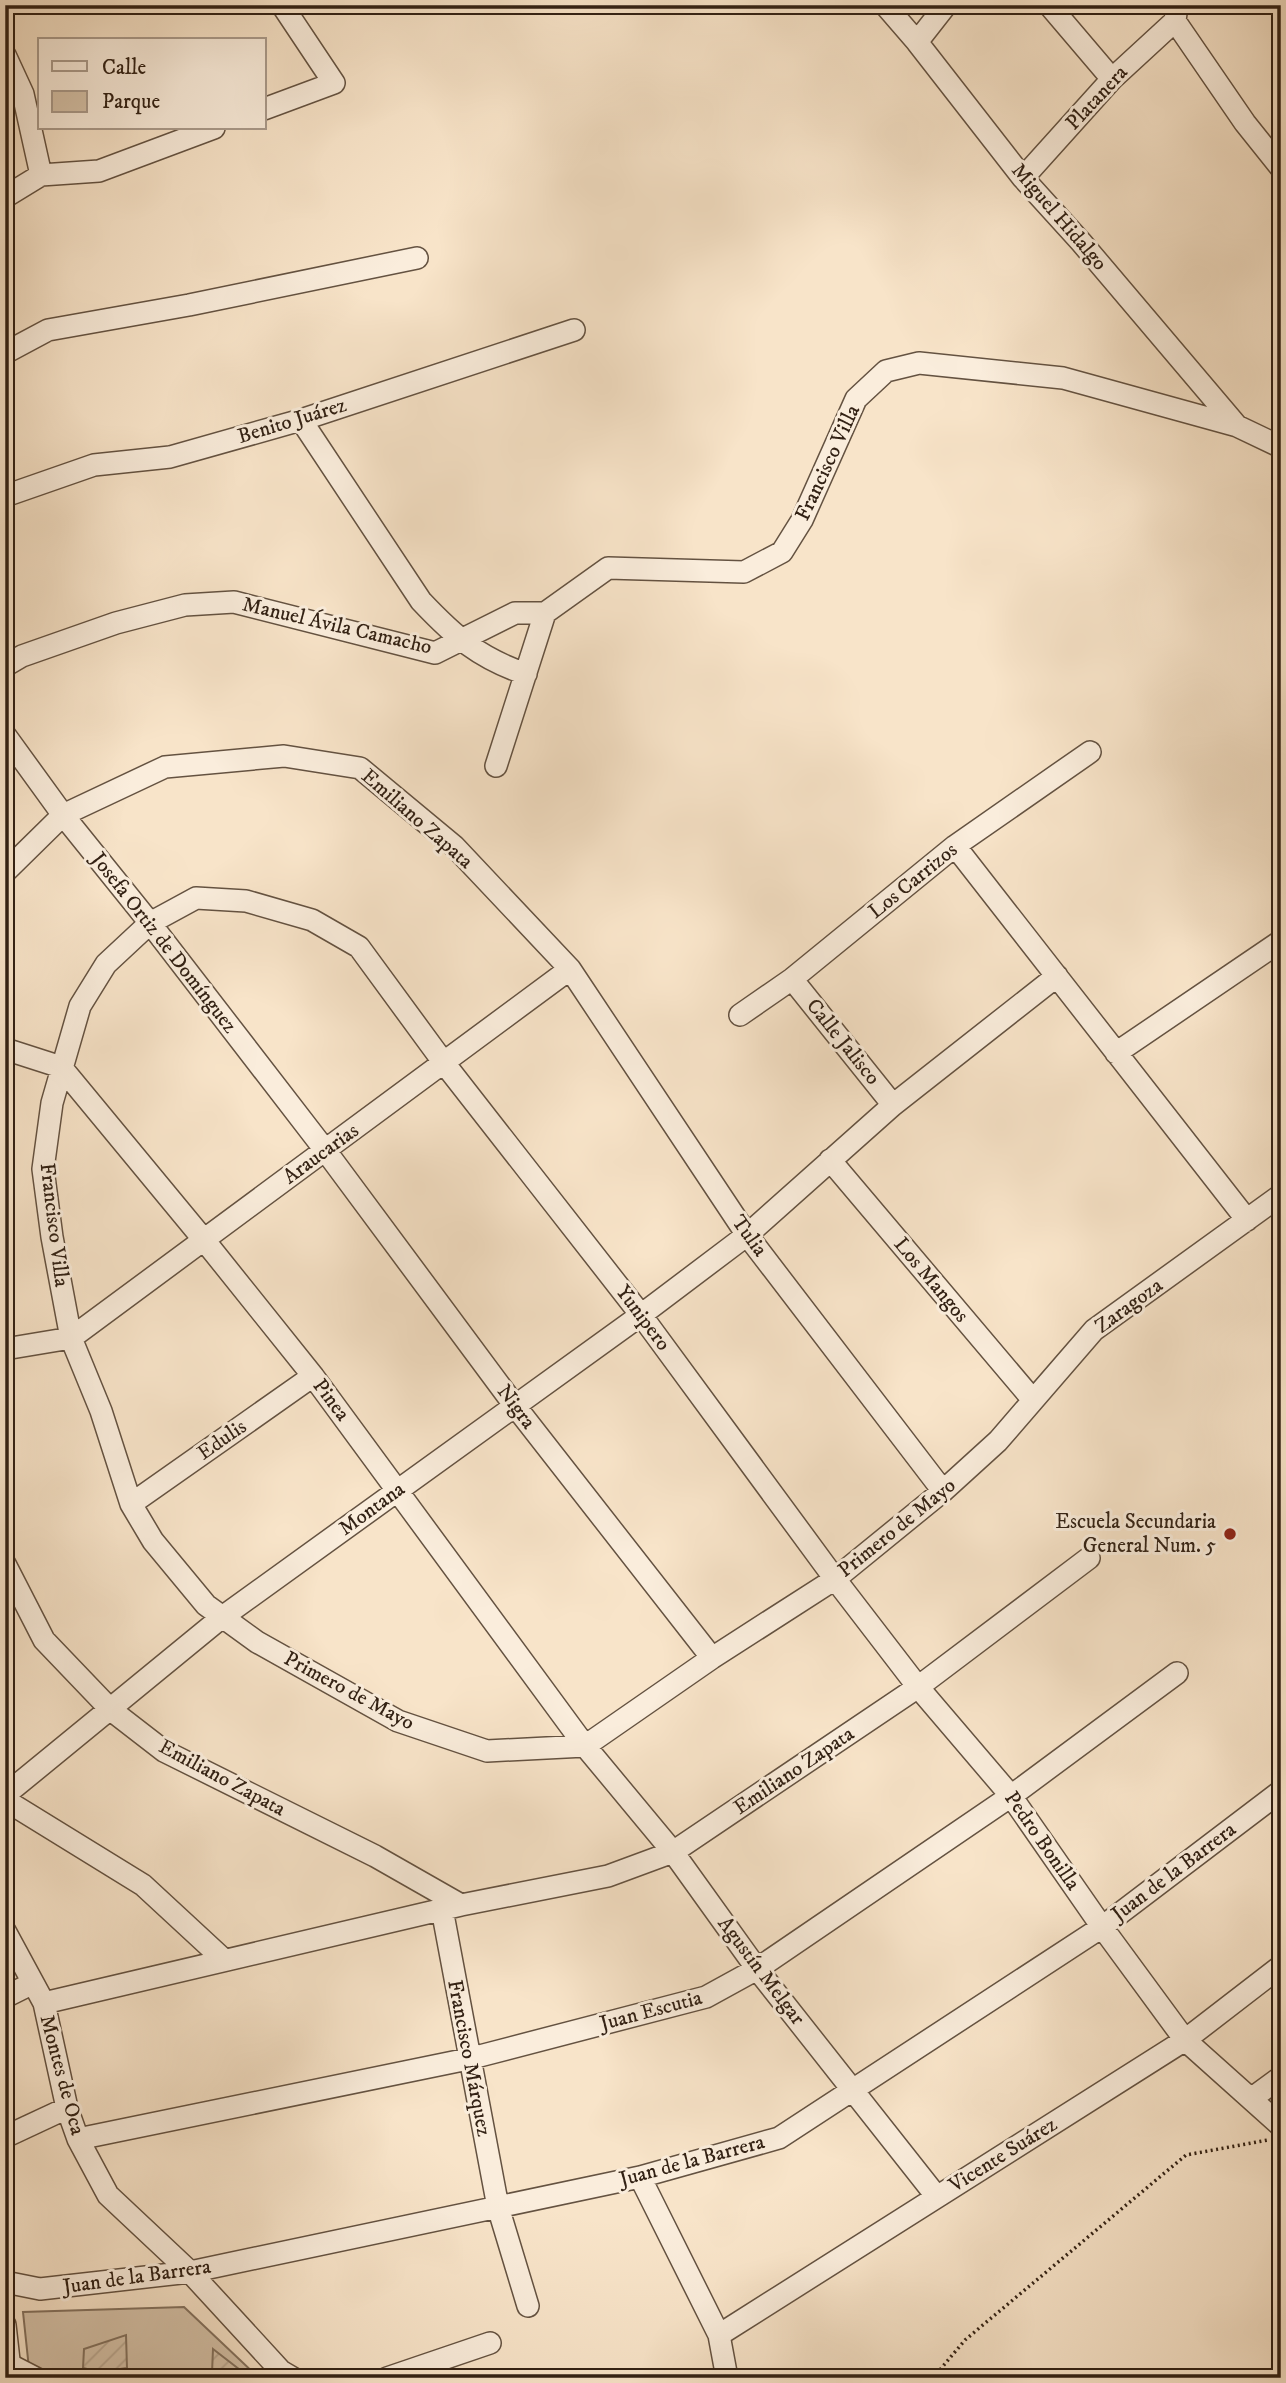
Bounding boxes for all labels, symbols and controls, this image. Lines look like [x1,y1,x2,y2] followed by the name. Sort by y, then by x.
[38,38,266,130] legend
[102,55,146,81] text: Calle
[1060,60,1134,136] street label: Platanera
[102,89,160,115] text: Parque
[1005,158,1113,276] street label: Miguel Hidalgo
[234,392,350,450] street label: Benito Juárez
[790,401,866,525] street label: Francisco Villa
[240,590,435,660] street label: Manuel Ávila Camacho
[356,763,478,875] street label: Emiliano Zapata
[863,837,963,925] street label: Los Carrizos
[84,846,243,1039] street label: Josefa Ortiz de Domínguez
[800,994,886,1090] street label: Calle Jalisco
[278,1118,364,1190] street label: Araucarias
[33,1161,75,1289] street label: Francisco Villa
[725,1210,773,1262] street label: Tulia
[888,1232,974,1328] street label: Los Mangos
[1090,1273,1168,1339] street label: Zaragoza
[610,1280,676,1356] street label: Yunipero
[307,1374,355,1426] street label: Pinea
[491,1380,541,1434] street label: Nigra
[192,1414,252,1466] street label: Edulis
[833,1473,961,1583] street label: Primero de Mayo
[334,1476,410,1542] street label: Montana
[1055,1509,1216,1559] place label: Escuela Secundaria General Num. 5
[1222,1526,1238,1542] marker: Escuela Secundaria General Num. 5
[279,1646,419,1736] street label: Primero de Mayo
[729,1721,859,1821] street label: Emiliano Zapata
[154,1734,290,1822] street label: Emiliano Zapata
[998,1786,1086,1896] street label: Pedro Bonilla
[1105,1817,1241,1928] street label: Juan de la Barrera
[712,1912,810,2031] street label: Agustín Melgar
[441,1978,497,2138] street label: Francisco Márquez
[595,1985,705,2038] street label: Juan Escutia
[33,2012,91,2138] street label: Montes de Oca
[943,2111,1062,2199] street label: Vicente Suárez
[615,2129,767,2193] street label: Juan de la Barrera
[59,2254,213,2301] street label: Juan de la Barrera

